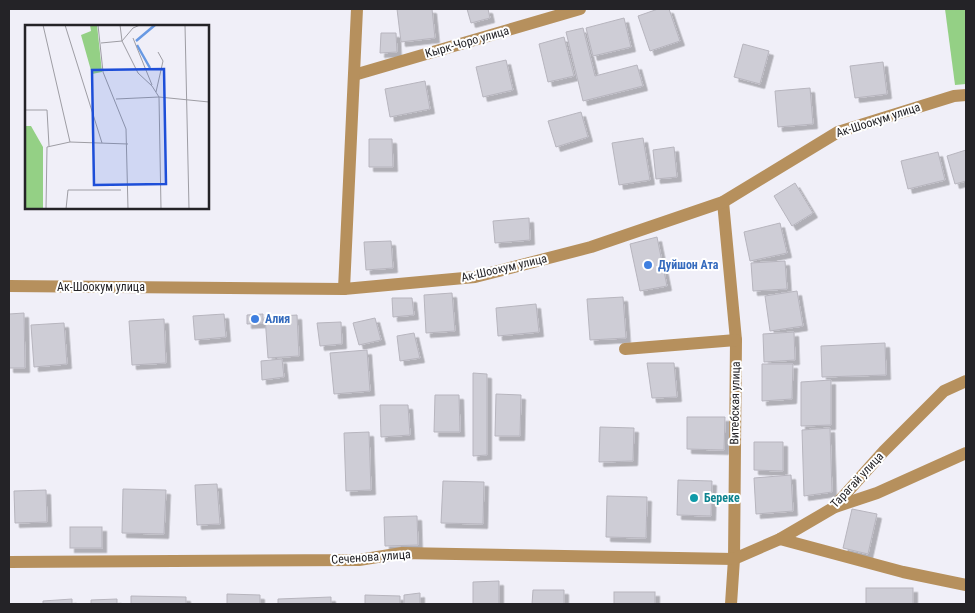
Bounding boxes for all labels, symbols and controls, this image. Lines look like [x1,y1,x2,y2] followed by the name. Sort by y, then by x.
[423,23,511,61] street label: Кырк-Чоро улица
[25,25,209,209] inset map
[834,100,922,140] street label: Ак-Шоокум улица
[460,251,549,285] street label: Ак-Шоокум улица
[658,258,719,272] place label: Дуйшон Ата
[642,259,654,271] marker: Дуйшон Ата
[57,280,145,294] street label: Ак-Шоокум улица
[265,312,290,326] place label: Алия
[249,313,261,325] marker: Алия
[727,361,743,445] street label: Витебская улица
[828,449,887,511] street label: Тарагай улица
[704,491,740,505] place label: Береке
[688,492,700,504] marker: Береке
[331,547,411,567] street label: Сеченова улица

